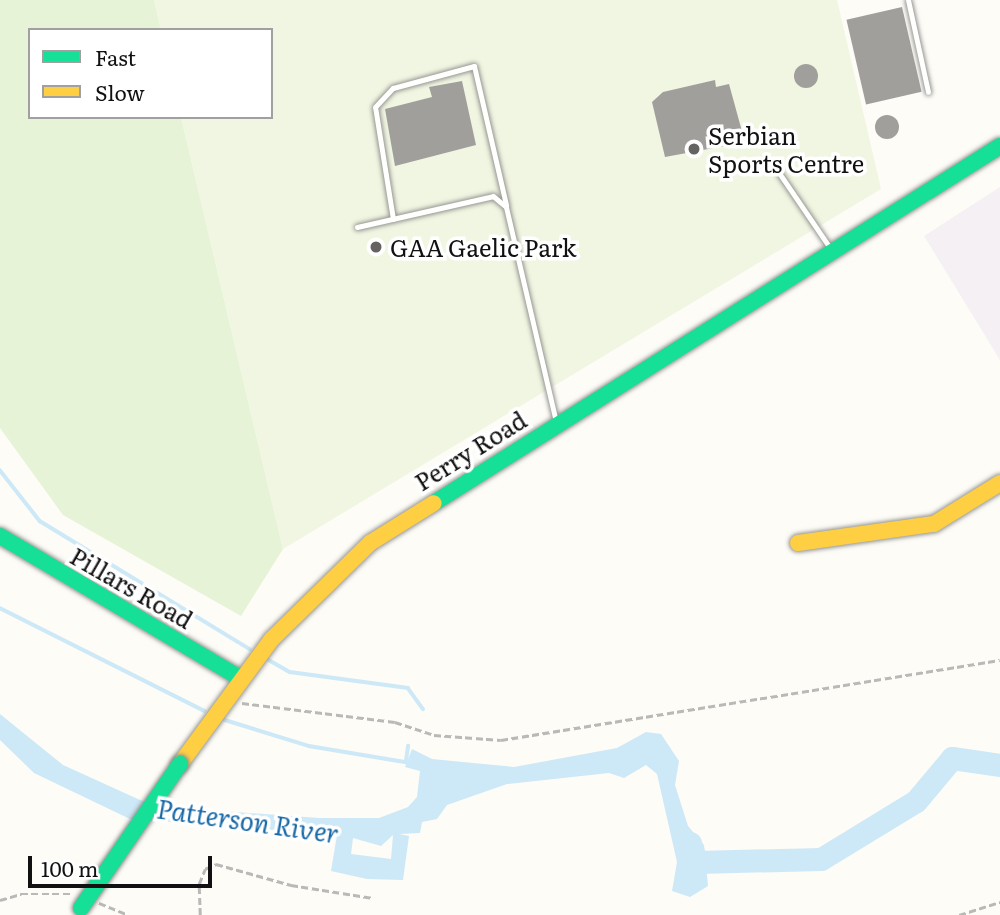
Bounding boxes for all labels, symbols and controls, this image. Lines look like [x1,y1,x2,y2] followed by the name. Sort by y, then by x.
[28,28,273,119] legend
[95,41,136,72] text: Fast
[95,76,145,107] text: Slow
[708,121,864,177] place label: Serbian Sports Centre
[686,141,702,157] marker: Serbian Sports Centre
[390,233,576,261] place label: GAA Gaelic Park
[368,239,384,255] marker: GAA Gaelic Park
[409,404,531,496] street label: Perry Road
[66,540,198,634] street label: Pillars Road
[155,792,341,848] water label: Patterson River
[32,842,215,886] scale bar
[41,852,98,883] text: 100 m

